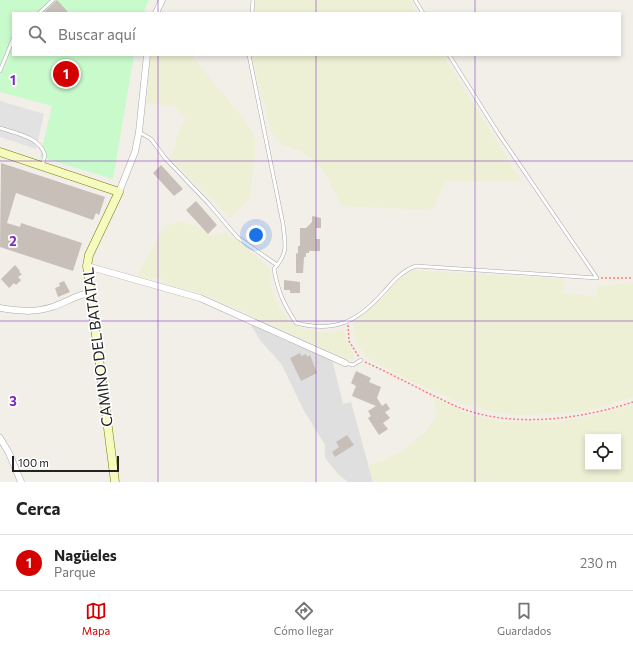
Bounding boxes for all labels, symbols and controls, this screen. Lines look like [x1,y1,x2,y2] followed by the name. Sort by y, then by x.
[12,12,621,56] search box
[26,23,48,45] icon: search
[58,25,136,43] text: Buscar aquí
[53,59,79,89] pin: 1
[10,72,16,88] text: 1
[246,225,266,245] your location
[9,233,17,249] text: 2
[78,266,116,428] street label: CAMINO DEL BATATAL
[9,393,17,409] text: 3
[585,434,621,470] map controls
[585,434,621,470] button: locate
[12,454,119,473] scale bar
[18,456,49,469] text: 100 m
[16,498,61,519] text: Cerca
[54,546,117,564] text: Nagüeles
[26,555,32,571] text: 1
[580,555,617,571] text: 230 m
[54,564,96,580] text: Parque
[82,600,110,637] tab: Mapa
[274,600,334,637] tab: Cómo llegar
[497,600,551,637] tab: Guardados

